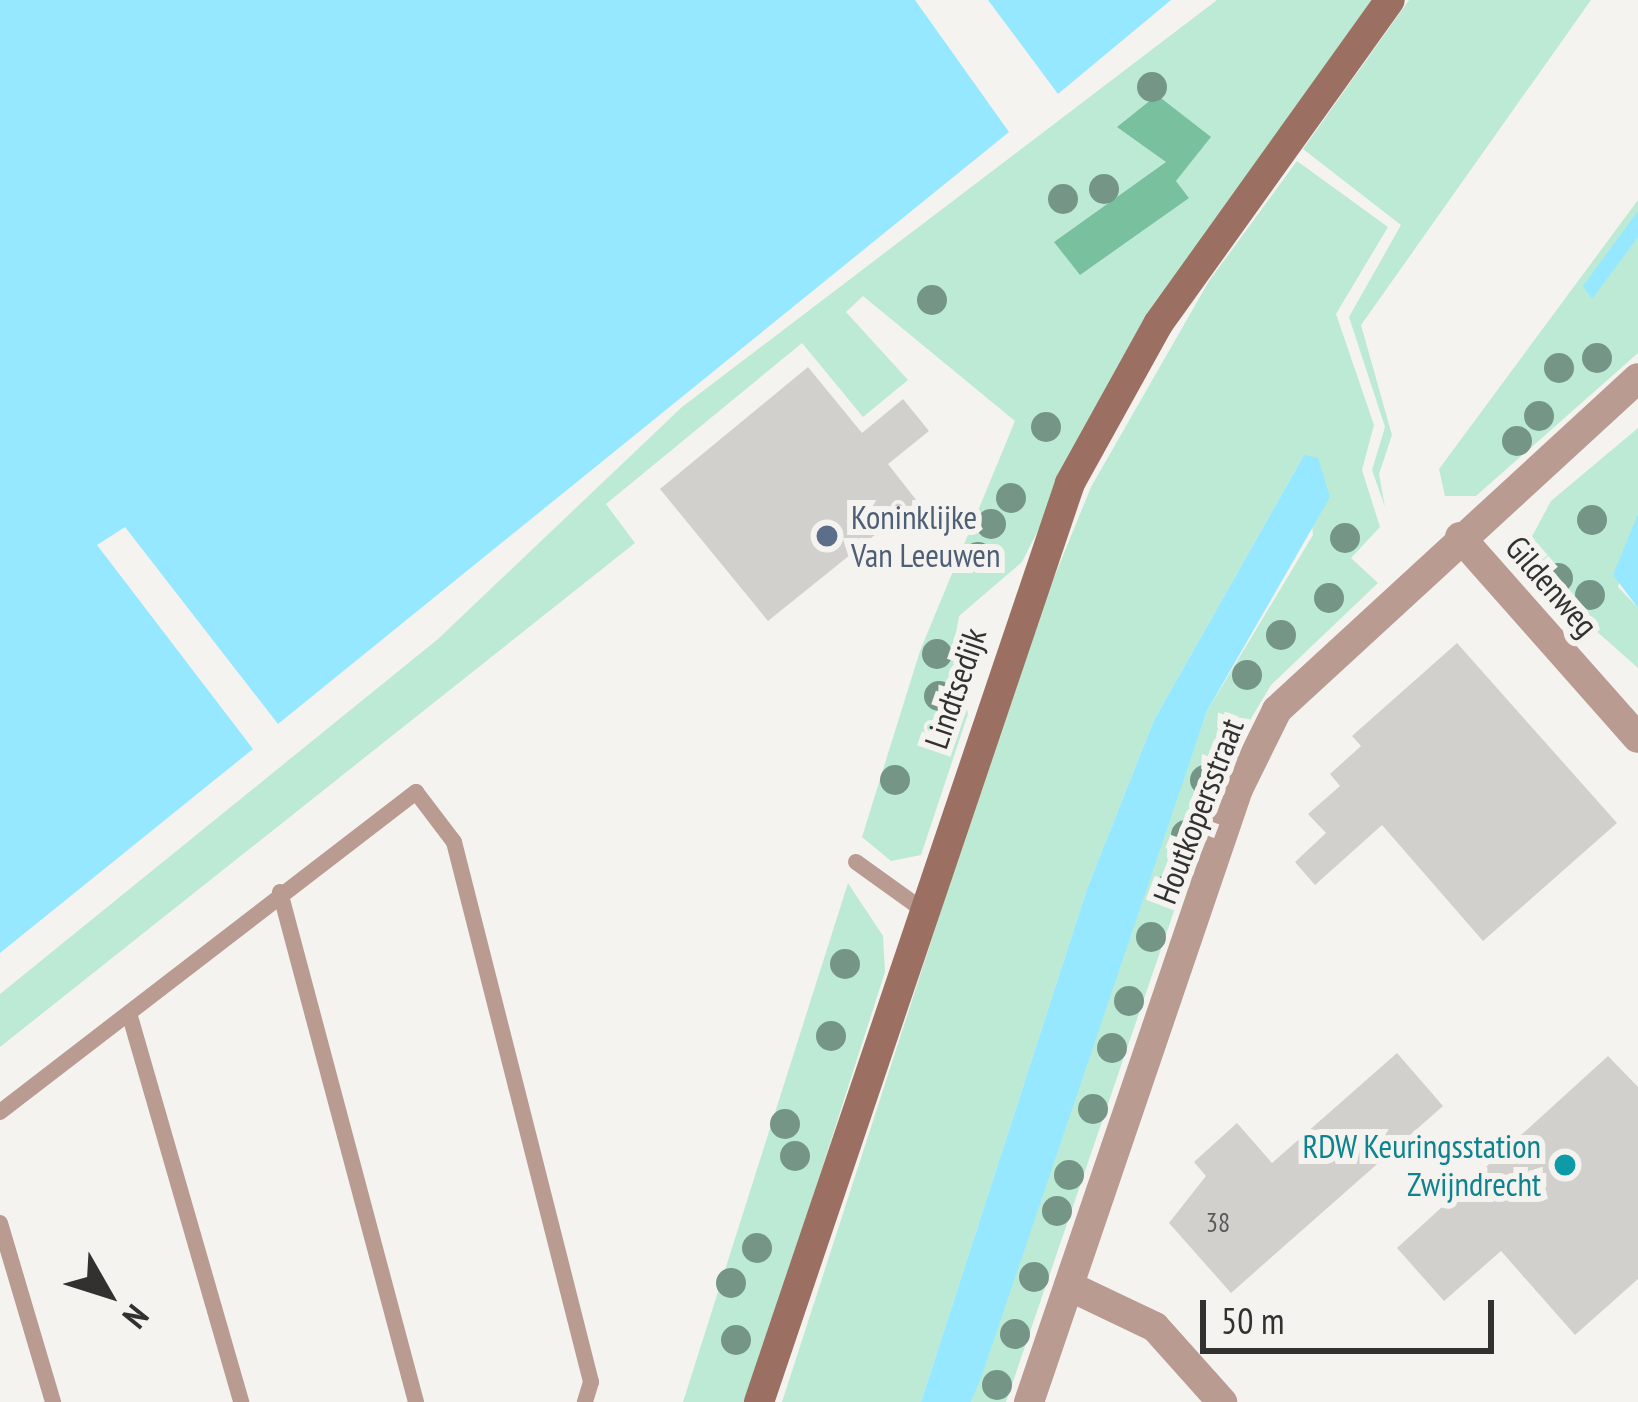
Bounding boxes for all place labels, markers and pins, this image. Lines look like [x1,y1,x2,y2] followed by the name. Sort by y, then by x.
[851,497,1000,575] place label: Koninklijke Van Leeuwen
[814,523,840,549] marker: Koninklijke Van Leeuwen
[1302,1126,1541,1204] place label: RDW Keuringsstation Zwijndrecht
[1552,1152,1578,1178] marker: RDW Keuringsstation Zwijndrecht

